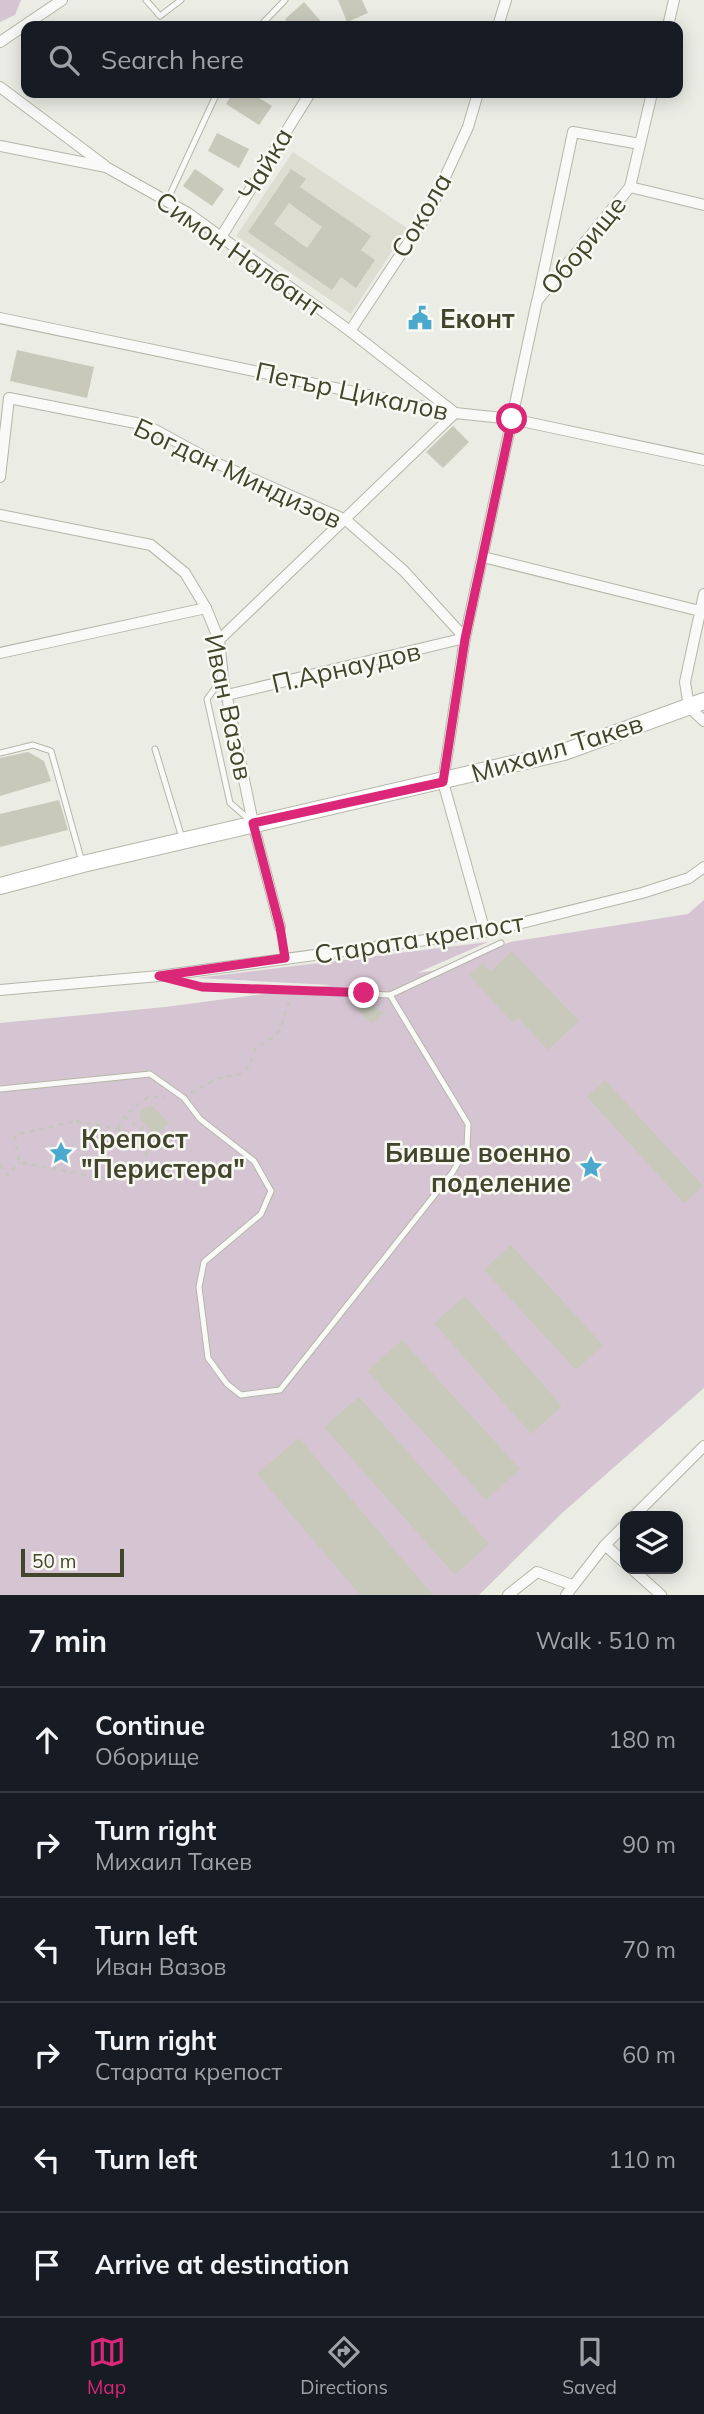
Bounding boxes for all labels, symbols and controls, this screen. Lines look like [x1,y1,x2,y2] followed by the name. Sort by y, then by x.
[21,21,683,98] search box
[45,41,83,79] icon: search
[101,43,244,76] text: Search here
[230,122,300,206] street label: Чайка
[384,167,458,263] street label: Сокола
[150,184,331,324] street label: Симон Налбант
[533,189,633,301] street label: Оборище
[440,302,515,335] place label: Еконт
[406,304,434,332] public building icon: Еконт
[252,354,452,428] street label: Петър Цикалов
[496,403,527,434] route start
[129,410,347,536] street label: Богдан Миндизов
[197,631,261,783] street label: Иван Вазов
[268,634,424,700] street label: П.Арнаудов
[467,706,647,790] street label: Михаил Такев
[312,905,526,971] street label: Старата крепост
[348,977,379,1008] route end
[81,1122,245,1185] place label: Крепост "Перистера"
[385,1136,571,1199] place label: Бивше военно поделение
[47,1139,75,1167] place icon: Крепост "Перистера"
[577,1153,605,1181] place icon: Бивше военно поделение
[620,1511,683,1574] map controls
[620,1511,683,1574] button: layers
[21,1546,124,1578] scale bar
[32,1549,76,1573] text: 50 m
[28,1622,107,1660] text: 7 min
[536,1626,676,1655] text: Walk · 510 m
[95,1709,205,1742] text: Continue
[28,1721,66,1759] icon: ahead
[608,1725,676,1754] text: 180 m
[95,1742,199,1771] text: Оборище
[95,1814,216,1847] text: Turn right
[28,1826,66,1864] icon: right
[622,1830,676,1859] text: 90 m
[95,1847,252,1876] text: Михаил Такев
[95,1919,197,1952] text: Turn left
[28,1931,66,1969] icon: left
[622,1935,676,1964] text: 70 m
[95,1952,226,1981] text: Иван Вазов
[95,2024,216,2057] text: Turn right
[28,2036,66,2074] icon: right
[622,2040,676,2069] text: 60 m
[95,2057,282,2086] text: Старата крепост
[28,2141,66,2179] icon: left
[95,2143,197,2176] text: Turn left
[608,2145,676,2174] text: 110 m
[28,2246,66,2284] icon: arrive
[95,2248,350,2281] text: Arrive at destination
[87,2333,126,2399] tab: Map
[300,2333,388,2399] tab: Directions
[562,2333,617,2399] tab: Saved

